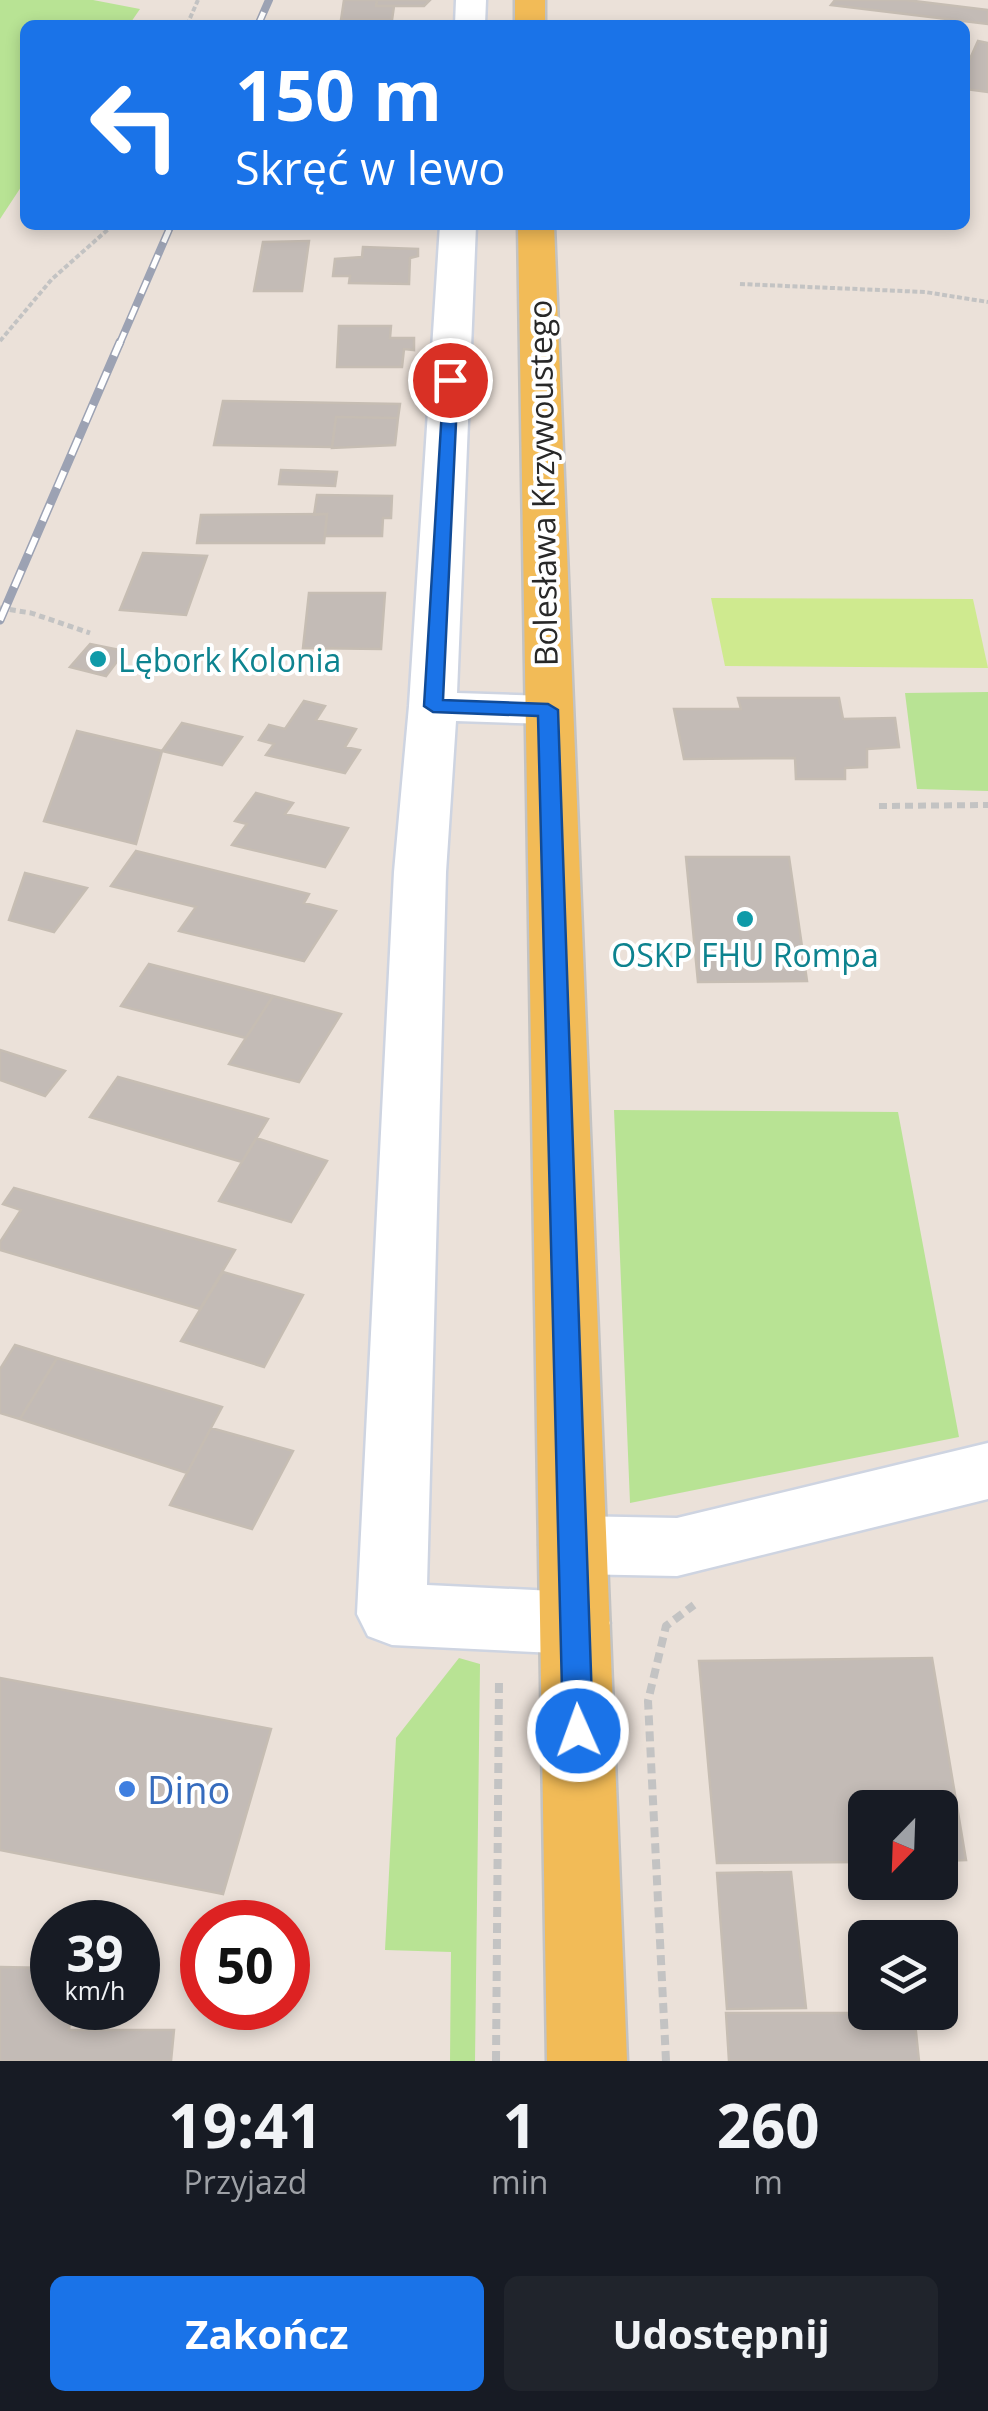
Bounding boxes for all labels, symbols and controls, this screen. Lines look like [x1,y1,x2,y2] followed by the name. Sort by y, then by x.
[235,46,442,142] text: 150 m
[70,60,200,190] icon: left
[235,137,505,198] text: Skręć w lewo
[517,299,567,667] street label: Bolesława Krzywoustego
[408,338,493,423] pin
[423,353,478,408] icon: arrive
[118,638,341,681] place label: Lębork Kolonia
[87,648,109,670] marker: Lębork Kolonia
[734,908,756,930] marker: OSKP FHU Rompa
[611,933,879,976] place label: OSKP FHU Rompa
[526,1679,630,1783] position arrow
[147,1763,230,1815] place label: Dino
[116,1778,138,1800] marker: Dino
[848,1790,958,1900] north arrow
[848,1790,958,2030] map controls
[180,1900,310,2030] speed limit sign: 50
[66,1919,124,1987] text: 39
[848,1920,958,2030] button: layers
[65,1973,125,2007] text: km/h
[168,2084,323,2166] text: 19:41
[503,2084,537,2166] text: 1
[717,2084,820,2166] text: 260
[184,2160,307,2203] text: Przyjazd
[491,2160,548,2203] text: min
[753,2160,783,2203] text: m
[50,2276,484,2391] button: Zakończ
[504,2276,938,2391] button: Udostępnij

